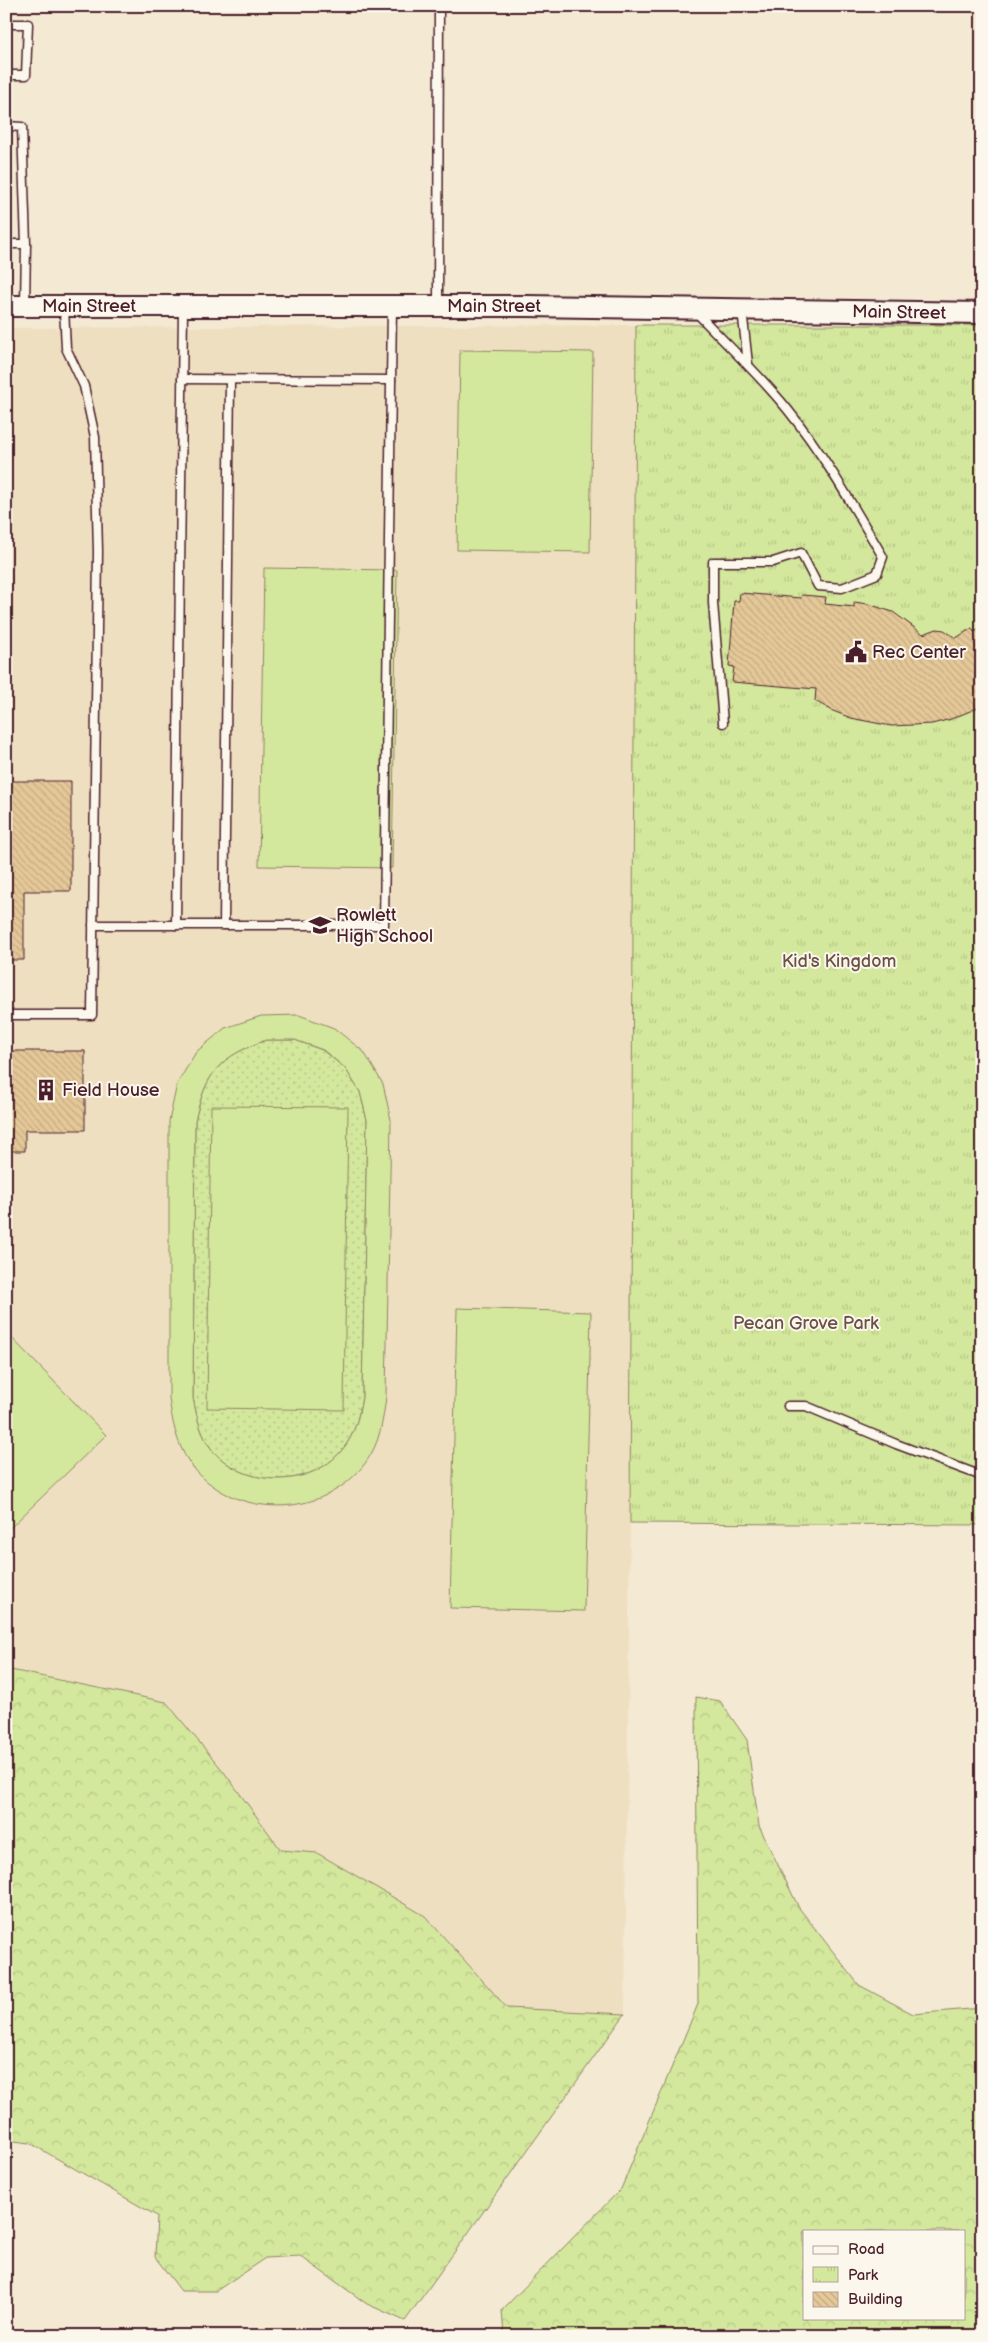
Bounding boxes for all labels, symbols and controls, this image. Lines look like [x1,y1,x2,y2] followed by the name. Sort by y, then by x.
[42,296,136,317] street label: Main Street
[447,296,541,317] street label: Main Street
[852,301,947,324] street label: Main Street
[843,639,869,665] public building icon: Rec Center
[872,642,966,663] place label: Rec Center
[336,905,433,947] place label: Rowlett High School
[307,912,333,938] school or university icon: Rowlett High School
[782,951,896,972] park label: Kid's Kingdom
[33,1077,59,1103] building icon: Field House
[62,1080,160,1101] place label: Field House
[733,1313,879,1334] park label: Pecan Grove Park
[803,2230,966,2320] legend
[848,2240,884,2259] text: Road
[848,2266,879,2285] text: Park
[848,2290,903,2309] text: Building

